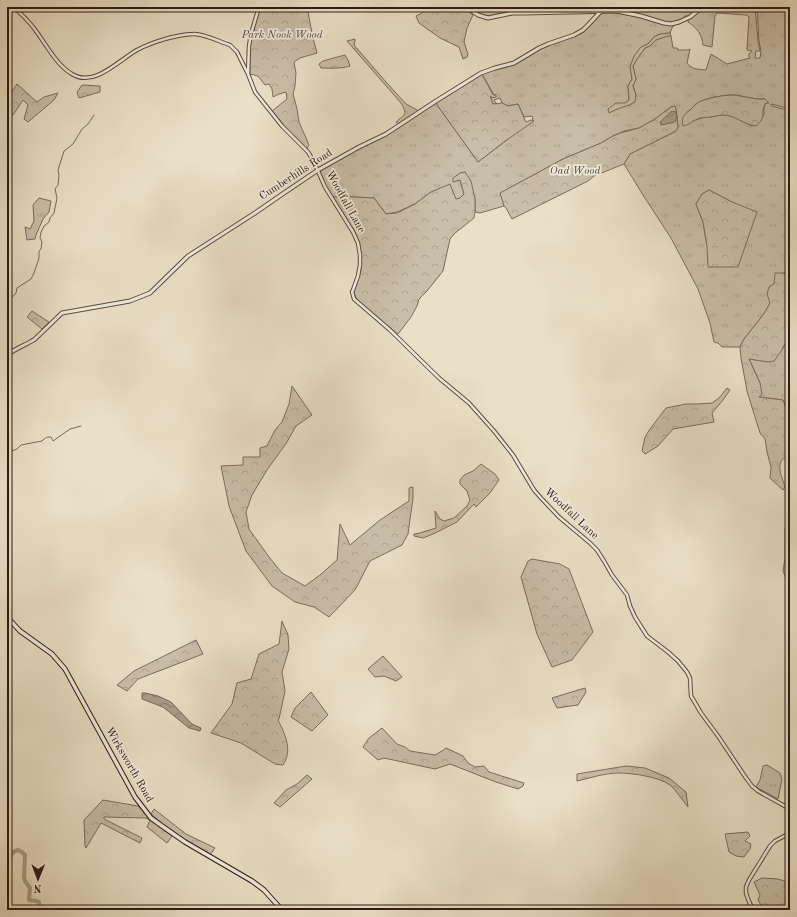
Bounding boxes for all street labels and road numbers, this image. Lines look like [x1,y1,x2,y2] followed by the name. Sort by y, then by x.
[258,147,335,203] street label: Cumberhills Road
[323,169,367,235] street label: Woodfall Lane
[542,486,600,542] street label: Woodfall Lane
[103,726,155,805] street label: Wirksworth Road

